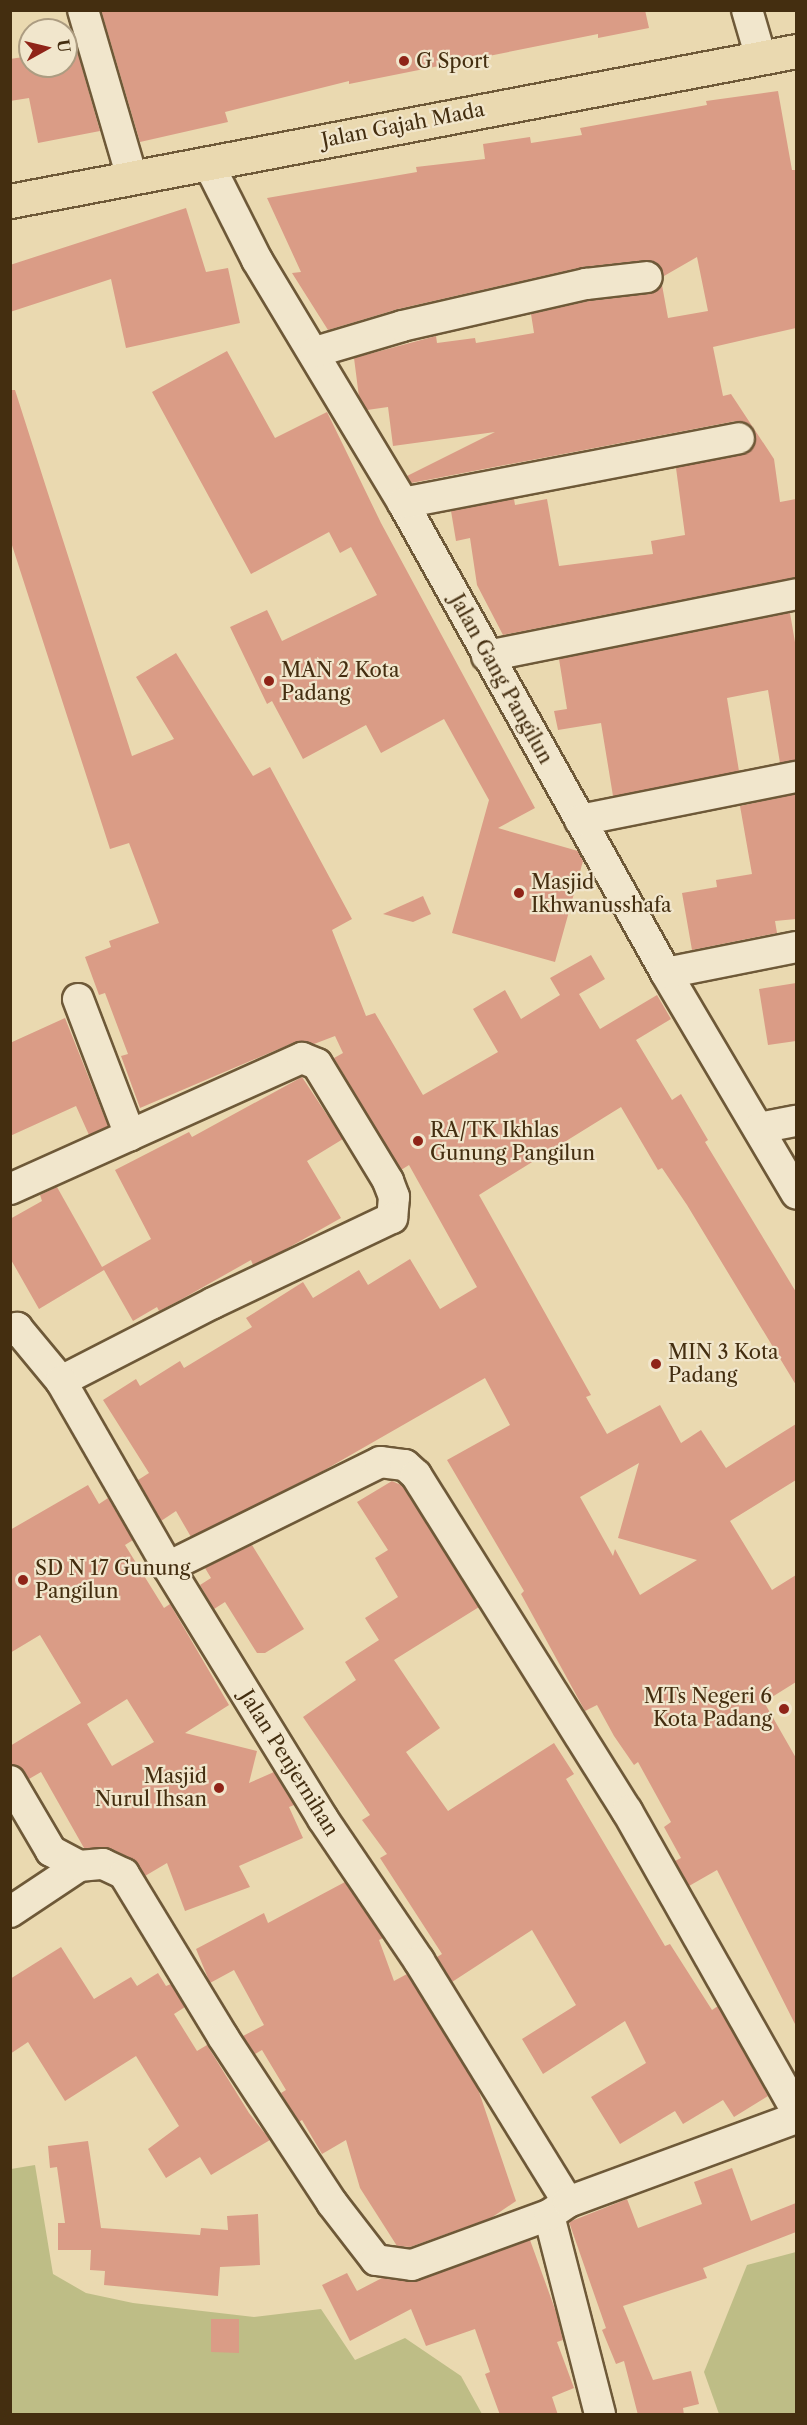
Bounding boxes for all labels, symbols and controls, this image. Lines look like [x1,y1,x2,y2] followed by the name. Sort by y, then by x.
[18,18,78,78] north arrow
[53,38,75,54] text: U
[416,49,489,73] place label: G Sport
[397,54,411,68] marker: G Sport
[319,97,487,153] street label: Jalan Gajah Mada
[444,590,558,768] street label: Jalan Gang Pangilun
[281,658,399,705] place label: MAN 2 Kota Padang
[262,674,276,688] marker: MAN 2 Kota Padang
[531,870,672,917] place label: Masjid Ikhwanusshafa
[512,886,526,900] marker: Masjid Ikhwanusshafa
[430,1118,595,1165] place label: RA/TK Ikhlas Gunung Pangilun
[411,1134,425,1148] marker: RA/TK Ikhlas Gunung Pangilun
[668,1340,779,1387] place label: MIN 3 Kota Padang
[649,1357,663,1371] marker: MIN 3 Kota Padang
[35,1556,190,1603] place label: SD N 17 Gunung Pangilun
[16,1573,30,1587] marker: SD N 17 Gunung Pangilun
[644,1685,772,1732] place label: MTs Negeri 6 Kota Padang
[234,1686,344,1840] street label: Jalan Penjernihan
[777,1702,791,1716] marker: MTs Negeri 6 Kota Padang
[95,1764,207,1811] place label: Masjid Nurul Ihsan
[212,1781,226,1795] marker: Masjid Nurul Ihsan

